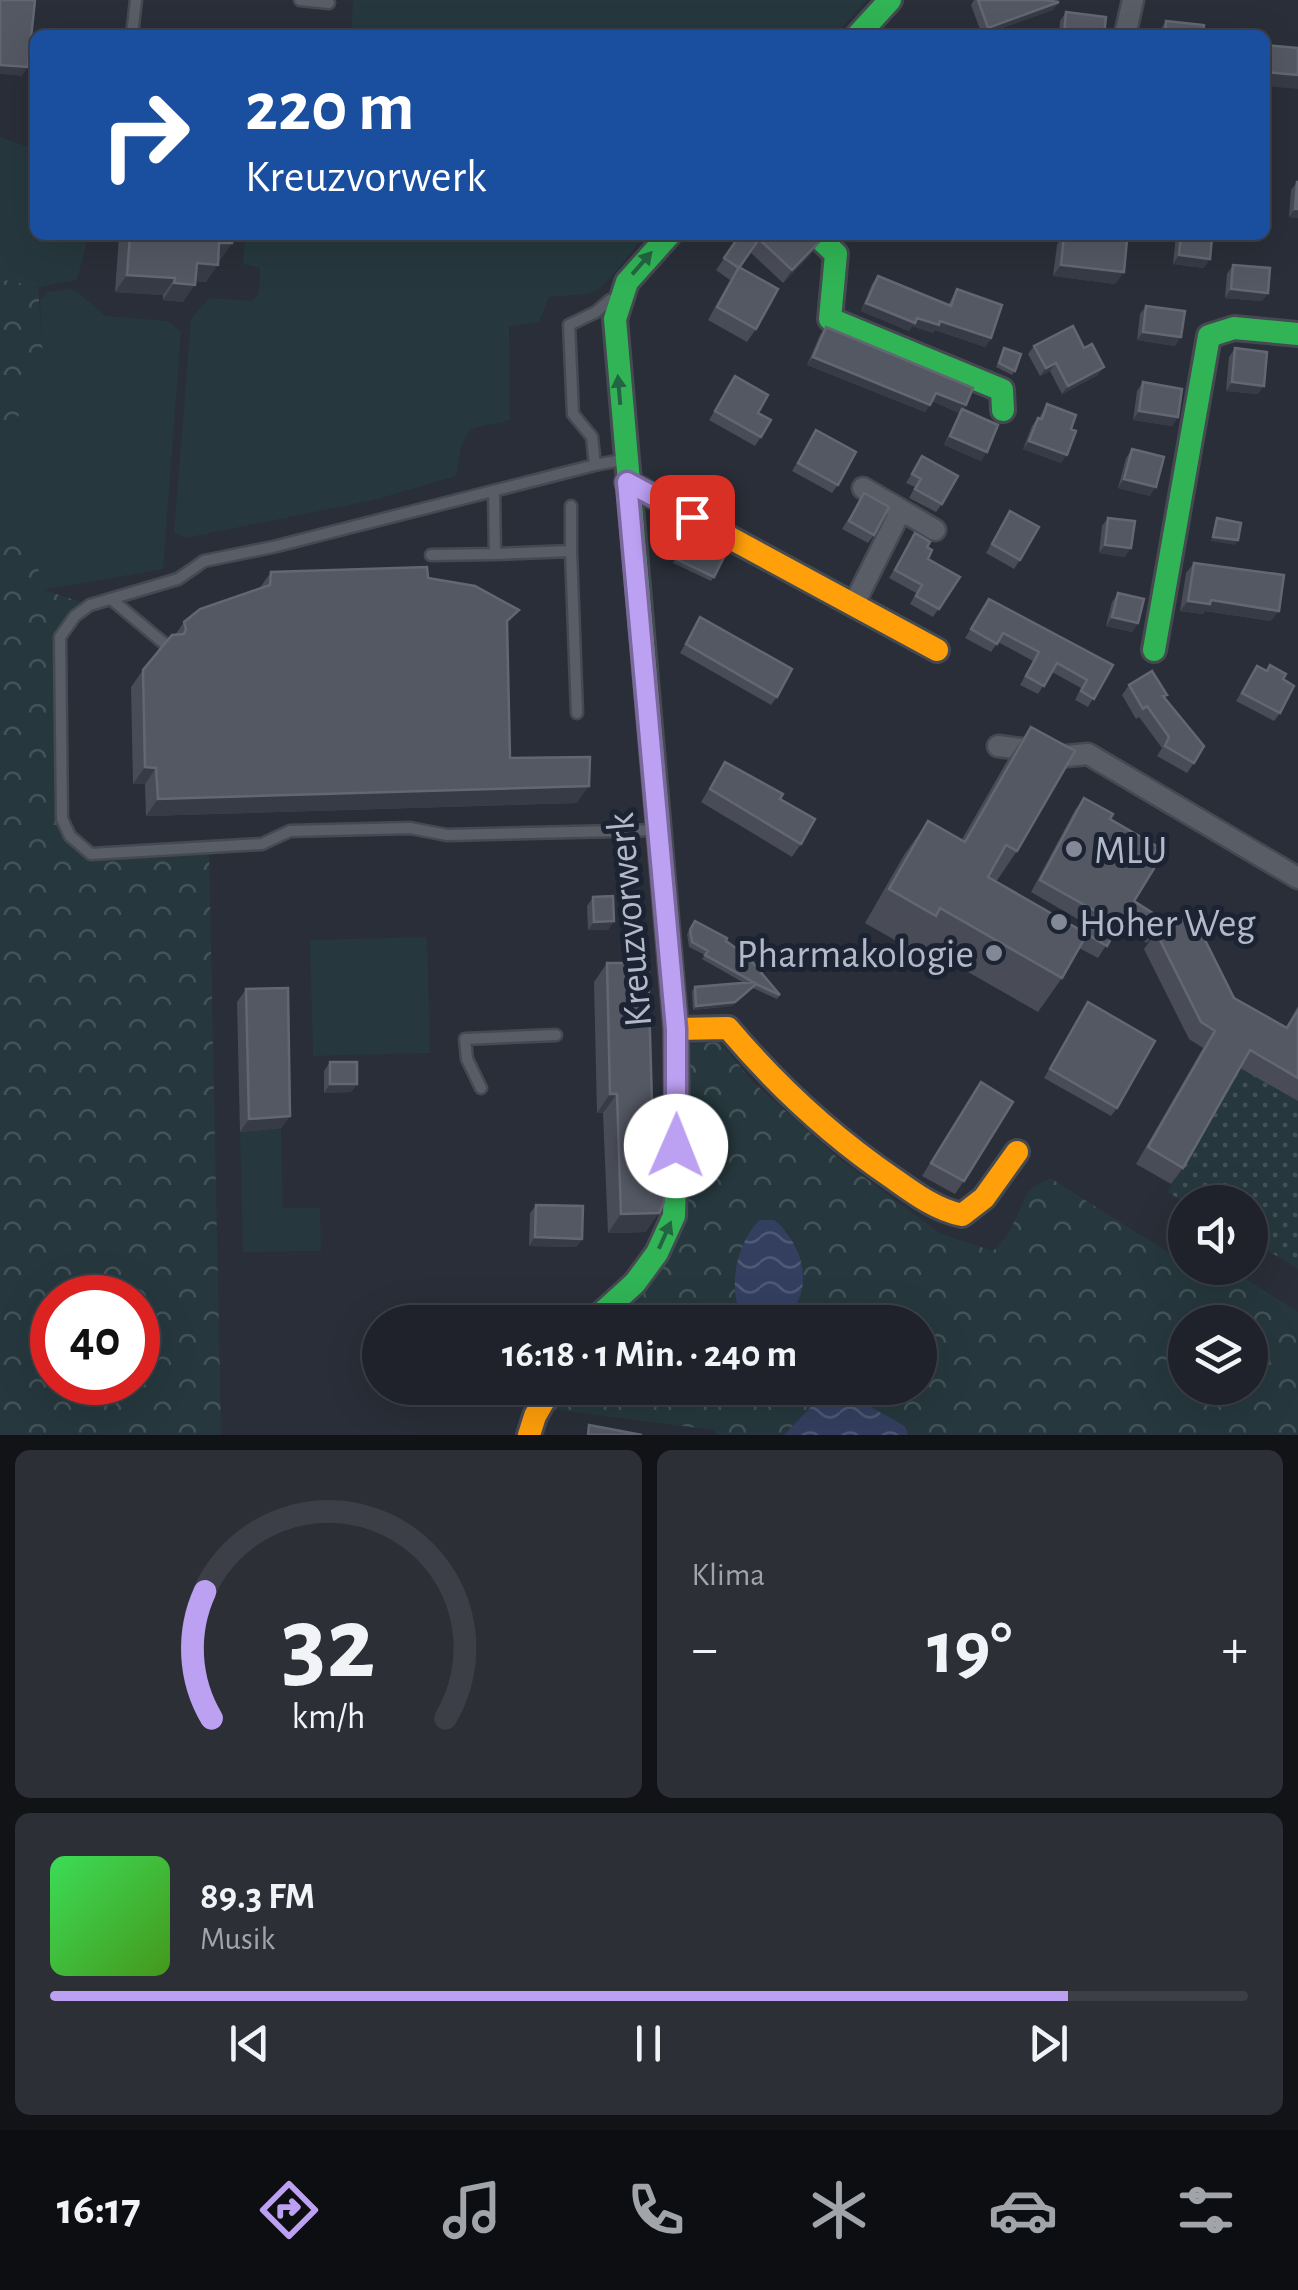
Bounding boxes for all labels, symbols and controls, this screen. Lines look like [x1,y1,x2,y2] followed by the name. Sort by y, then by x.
[80,70,210,200] icon: right
[245,73,414,143] text: 220 m
[245,155,487,200] text: Kreuzvorwerk
[631,251,653,276] one-way arrow
[610,373,626,405] one-way arrow
[650,475,735,560] pin
[665,490,720,545] icon: arrive
[601,811,659,1029] street label: Kreuzvorwerk
[1094,831,1167,871] place label: MLU
[1063,838,1085,860] marker: MLU
[1079,904,1256,944] place label: Hoher Weg
[1048,911,1070,933] marker: Hoher Weg
[737,935,974,975] place label: Pharmakologie
[983,942,1005,964] marker: Pharmakologie
[624,1094,728,1198] position arrow
[1168,1185,1268,1405] map controls
[1168,1185,1268,1285] button: sound
[657,1220,673,1250] one-way arrow
[30,1275,160,1405] speed limit sign: 40
[1168,1305,1268,1405] button: layers
[502,1336,797,1374] text: 16:18 · 1 Min. · 240 m
[692,1559,765,1591] text: Klima
[281,1593,375,1697] text: 32
[927,1612,1012,1687] text: 19°
[692,1622,718,1677] text: −
[1222,1622,1248,1677] text: +
[291,1699,365,1735] text: km/h
[200,1878,315,1916] text: 89.3 FM
[200,1923,275,1955] text: Musik
[222,2016,277,2071] icon: previous
[621,2016,676,2071] icon: pause
[1021,2016,1076,2071] icon: next
[254,2175,324,2245] icon: directions
[437,2175,507,2245] icon: music
[621,2175,691,2245] icon: phone
[804,2175,874,2245] icon: climate
[988,2175,1058,2245] icon: car
[1171,2175,1241,2245] icon: filters
[57,2187,141,2232] text: 16:17

